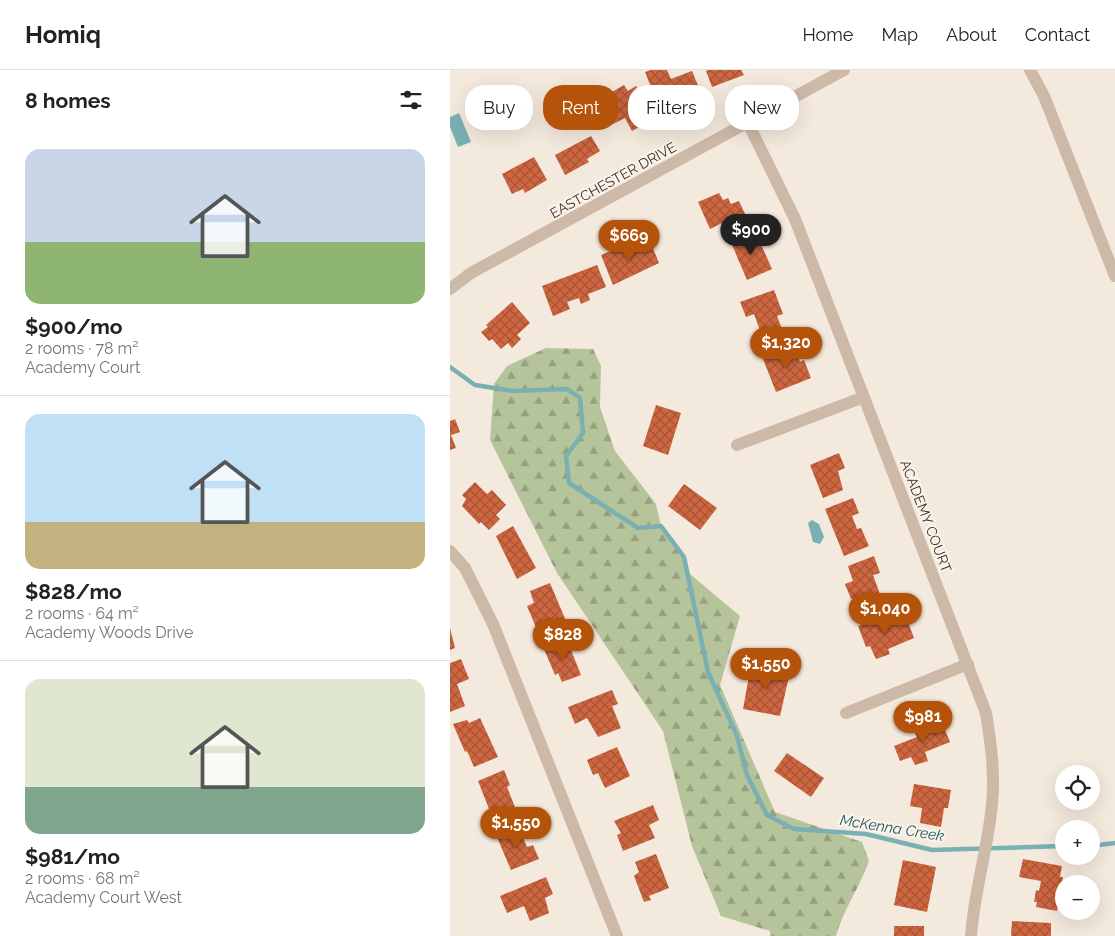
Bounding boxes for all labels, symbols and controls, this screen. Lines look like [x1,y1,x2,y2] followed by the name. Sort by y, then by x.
[25,20,101,49] text: Homiq
[802,24,853,45] text: Home
[881,24,918,45] text: Map
[946,24,997,45] text: About
[1025,24,1090,45] text: Contact
[465,85,533,130] chip: Buy
[543,85,618,130] chip: Rent
[628,85,715,130] chip: Filters
[725,85,799,130] chip: New
[397,86,425,114] icon: filters
[25,88,111,113] text: 8 homes
[547,139,679,221] street label: EASTCHESTER DRIVE
[180,181,270,271] icon: home
[721,214,781,256] pin: $900
[599,220,659,262] pin: $669
[731,220,771,239] text: $900
[610,226,649,245] text: $669
[25,314,123,339] text: $900/mo
[745,326,827,369] pin: $1,320
[761,333,811,352] text: $1,320
[25,339,138,358] text: 2 rooms · 78 m²
[25,358,140,377] text: Academy Court
[180,447,270,537] icon: home
[897,457,955,575] street label: ACADEMY COURT
[25,579,122,604] text: $828/mo
[844,592,926,635] pin: $1,040
[860,599,910,618] text: $1,040
[25,604,139,623] text: 2 rooms · 64 m²
[533,618,593,661] pin: $828
[25,623,193,642] text: Academy Woods Drive
[544,625,582,644] text: $828
[725,648,807,690] pin: $1,550
[741,654,791,673] text: $1,550
[893,700,953,743] pin: $981
[904,707,942,726] text: $981
[180,712,270,802] icon: home
[1055,765,1100,920] map controls
[1055,765,1100,810] button: locate
[475,806,557,849] pin: $1,550
[839,811,945,845] water label: McKenna Creek
[491,813,541,832] text: $1,550
[1055,820,1100,865] button: +
[25,844,120,869] text: $981/mo
[25,869,140,888] text: 2 rooms · 68 m²
[1055,875,1100,920] button: −
[25,888,182,907] text: Academy Court West

